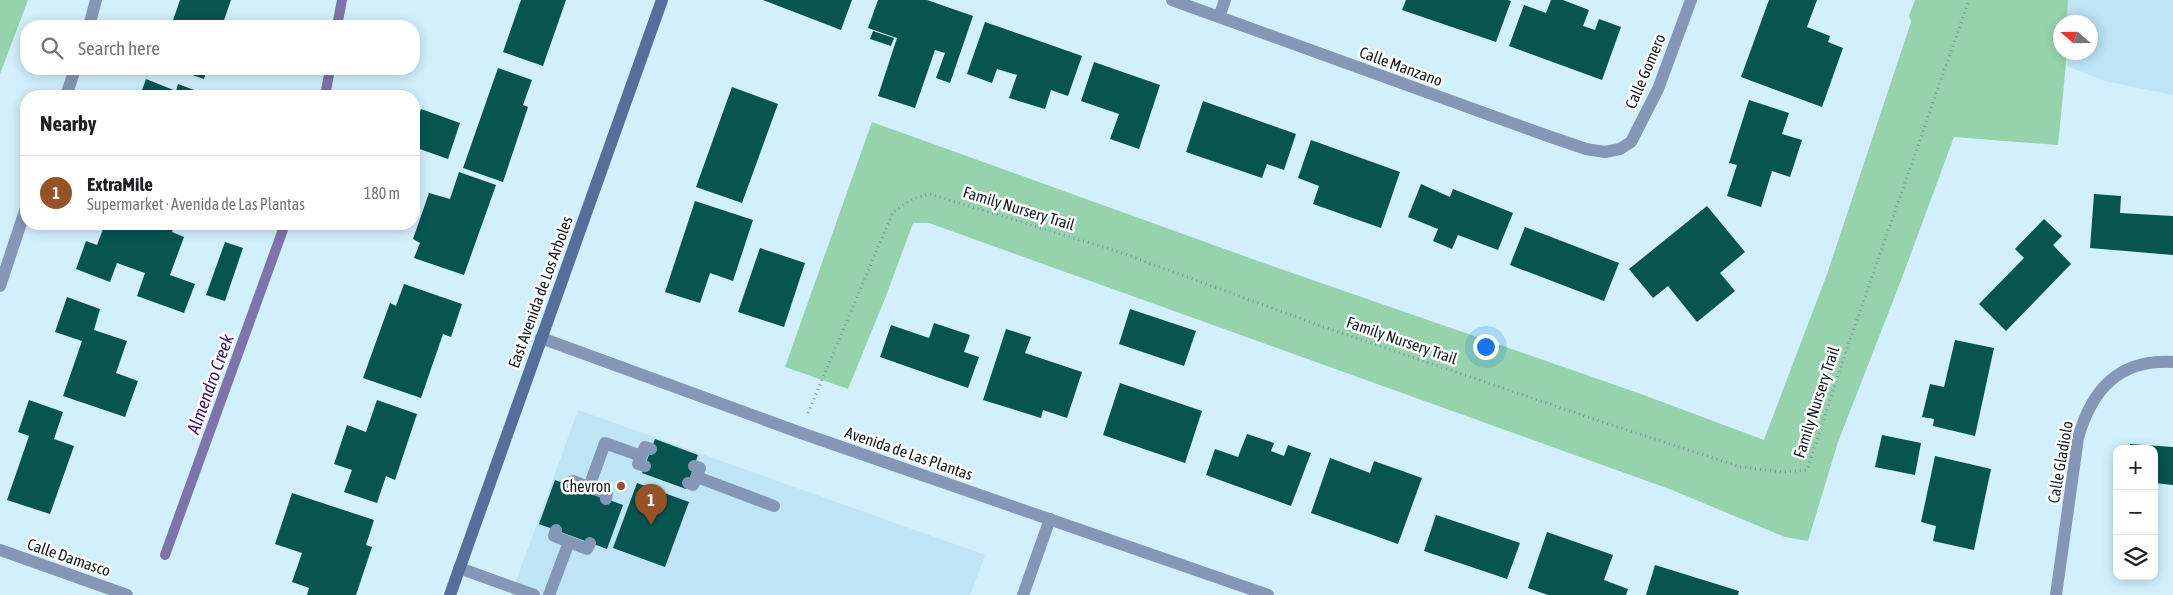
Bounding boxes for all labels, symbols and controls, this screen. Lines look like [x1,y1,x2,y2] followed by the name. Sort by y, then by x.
[2053,15,2098,60] north arrow
[20,20,420,75] search box
[1621,31,1669,111] street label: Calle Gomero
[38,34,66,62] icon: search
[78,37,160,59] text: Search here
[1357,43,1445,89] street label: Calle Manzano
[40,111,96,135] text: Nearby
[87,173,153,195] text: ExtraMile
[961,182,1078,235] street label: Family Nursery Trail
[52,184,60,202] text: 1
[364,184,400,202] text: 180 m
[87,195,305,213] text: Supermarket · Avenida de Las Plantas
[504,213,576,370] street label: East Avenida de Los Arboles
[1344,313,1460,369] street label: Family Nursery Trail
[182,330,238,438] water label: Almendro Creek
[1473,334,1499,360] your location
[1790,343,1844,460] street label: Family Nursery Trail
[2044,420,2076,504] street label: Calle Gladiolo
[843,423,975,483] street label: Avenida de Las Plantas
[2113,445,2158,580] map controls
[2113,445,2158,490] button: +
[562,477,611,495] place label: Chevron
[615,480,627,492] marker: Chevron
[635,484,667,525] pin: 1
[2113,490,2158,535] button: −
[25,534,113,580] street label: Calle Damasco
[2113,535,2158,580] button: layers

